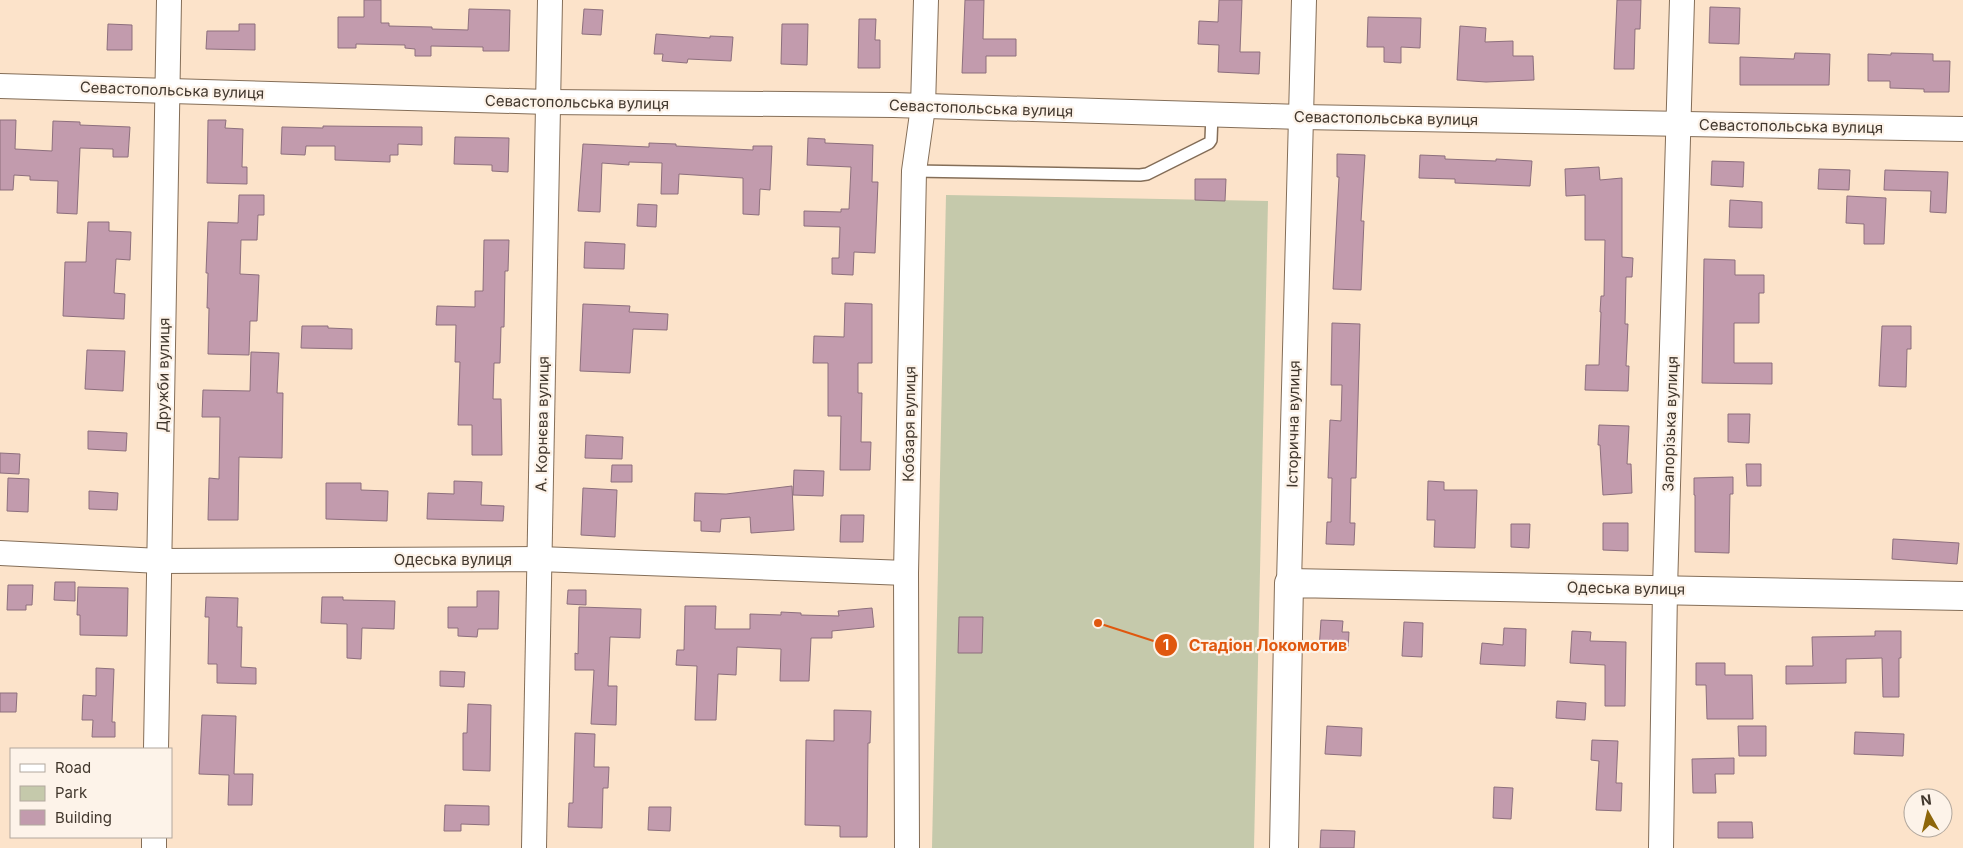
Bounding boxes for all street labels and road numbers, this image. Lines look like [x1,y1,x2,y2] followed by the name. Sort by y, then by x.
[80,77,264,103] street label: Севастопольська вулиця
[485,91,669,113] street label: Севастопольська вулиця
[889,95,1073,121] street label: Севастопольська вулиця
[1294,107,1478,129] street label: Севастопольська вулиця
[1699,115,1883,137] street label: Севастопольська вулиця
[153,317,173,433] street label: Дружби вулиця
[531,356,553,492] street label: А. Корнєва вулиця
[1658,356,1682,492] street label: Запорізька вулиця
[1282,360,1304,488] street label: Історична вулиця
[898,366,920,482] street label: Кобзаря вулиця
[394,550,512,569] street label: Одеська вулиця
[1567,577,1685,599] street label: Одеська вулиця

